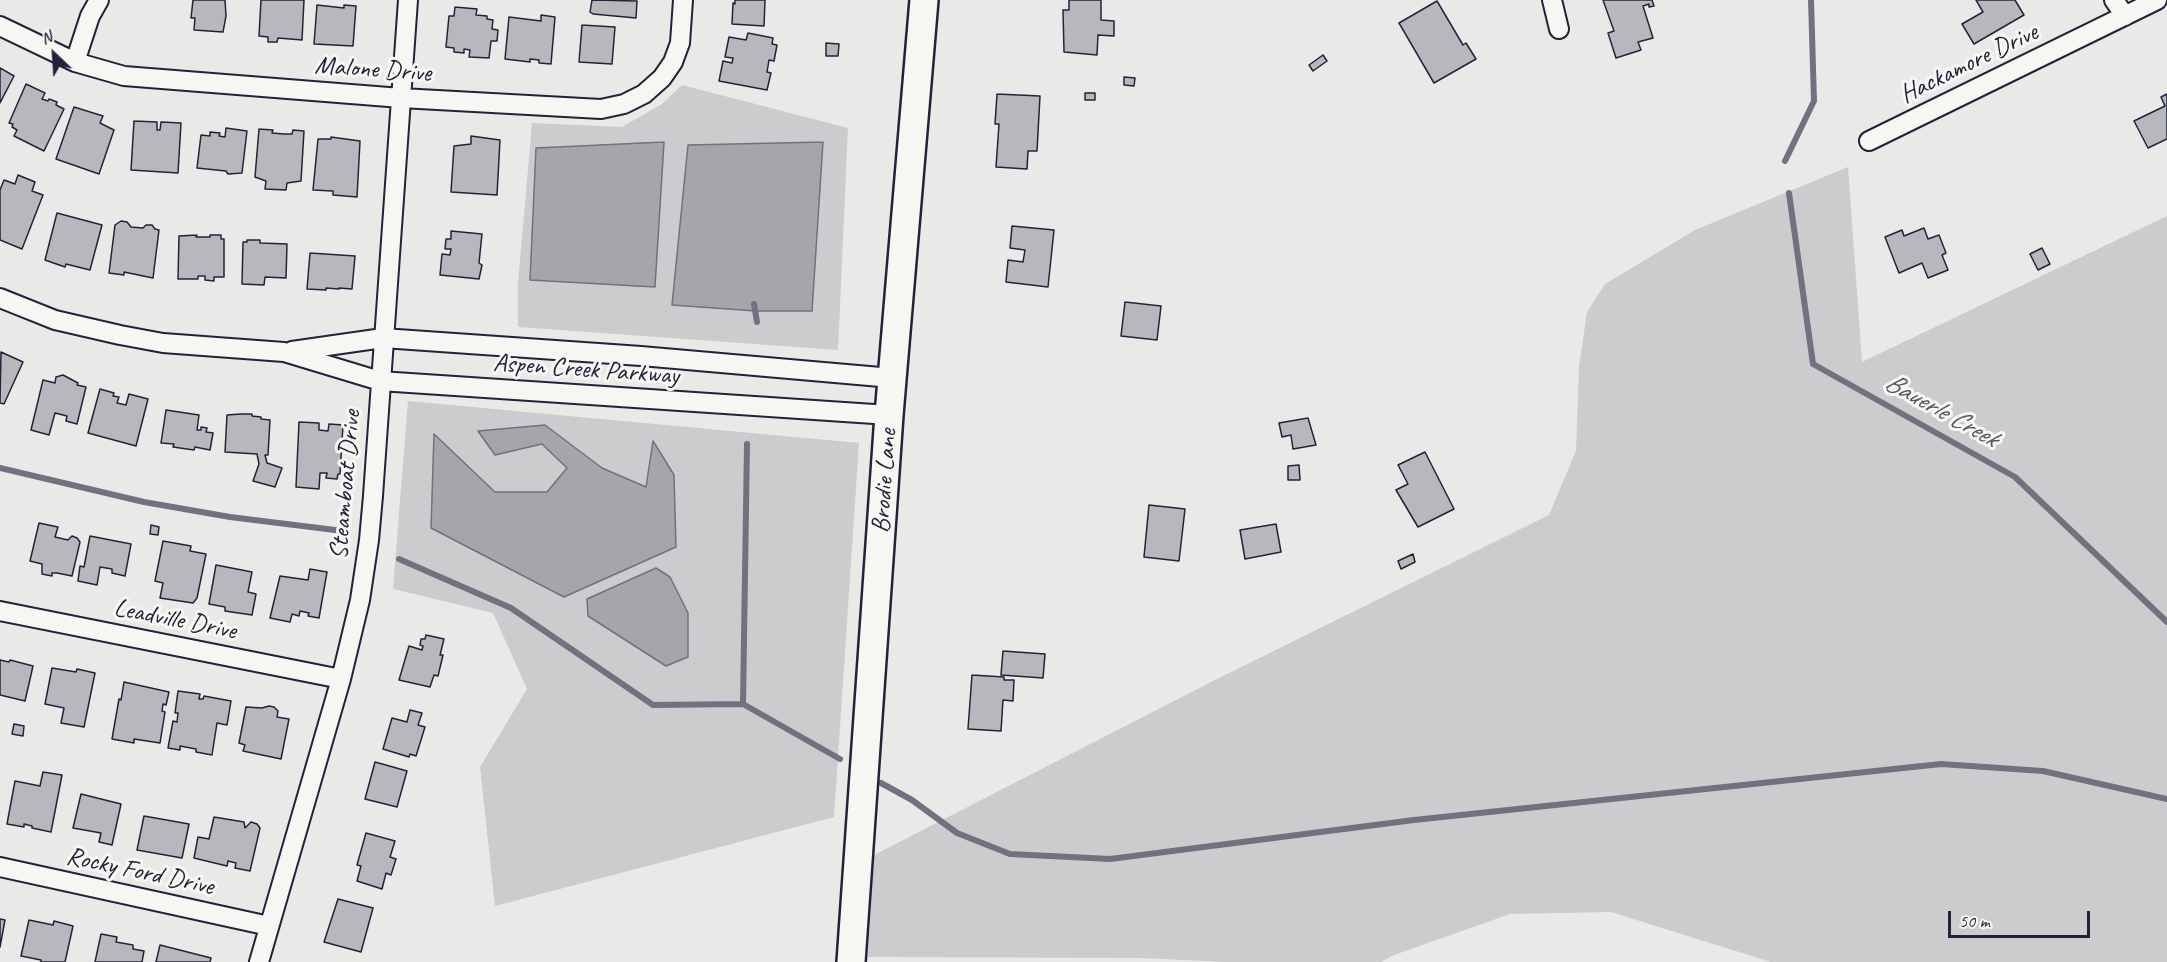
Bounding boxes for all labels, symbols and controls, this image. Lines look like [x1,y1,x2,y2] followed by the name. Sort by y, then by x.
[1895,17,2043,111] street label: Hackamore Drive
[24,24,84,84] north arrow
[38,27,55,49] text: N
[314,50,432,90] street label: Malone Drive
[492,348,680,392] street label: Aspen Creek Parkway
[1879,367,2003,455] water label: Bauerle Creek
[324,409,368,561] street label: Steamboat Drive
[866,428,904,534] street label: Brodie Lane
[111,593,239,647] street label: Leadville Drive
[64,841,216,903] street label: Rocky Ford Drive
[1951,899,2094,937] scale bar
[1959,910,1990,932] text: 50 m

